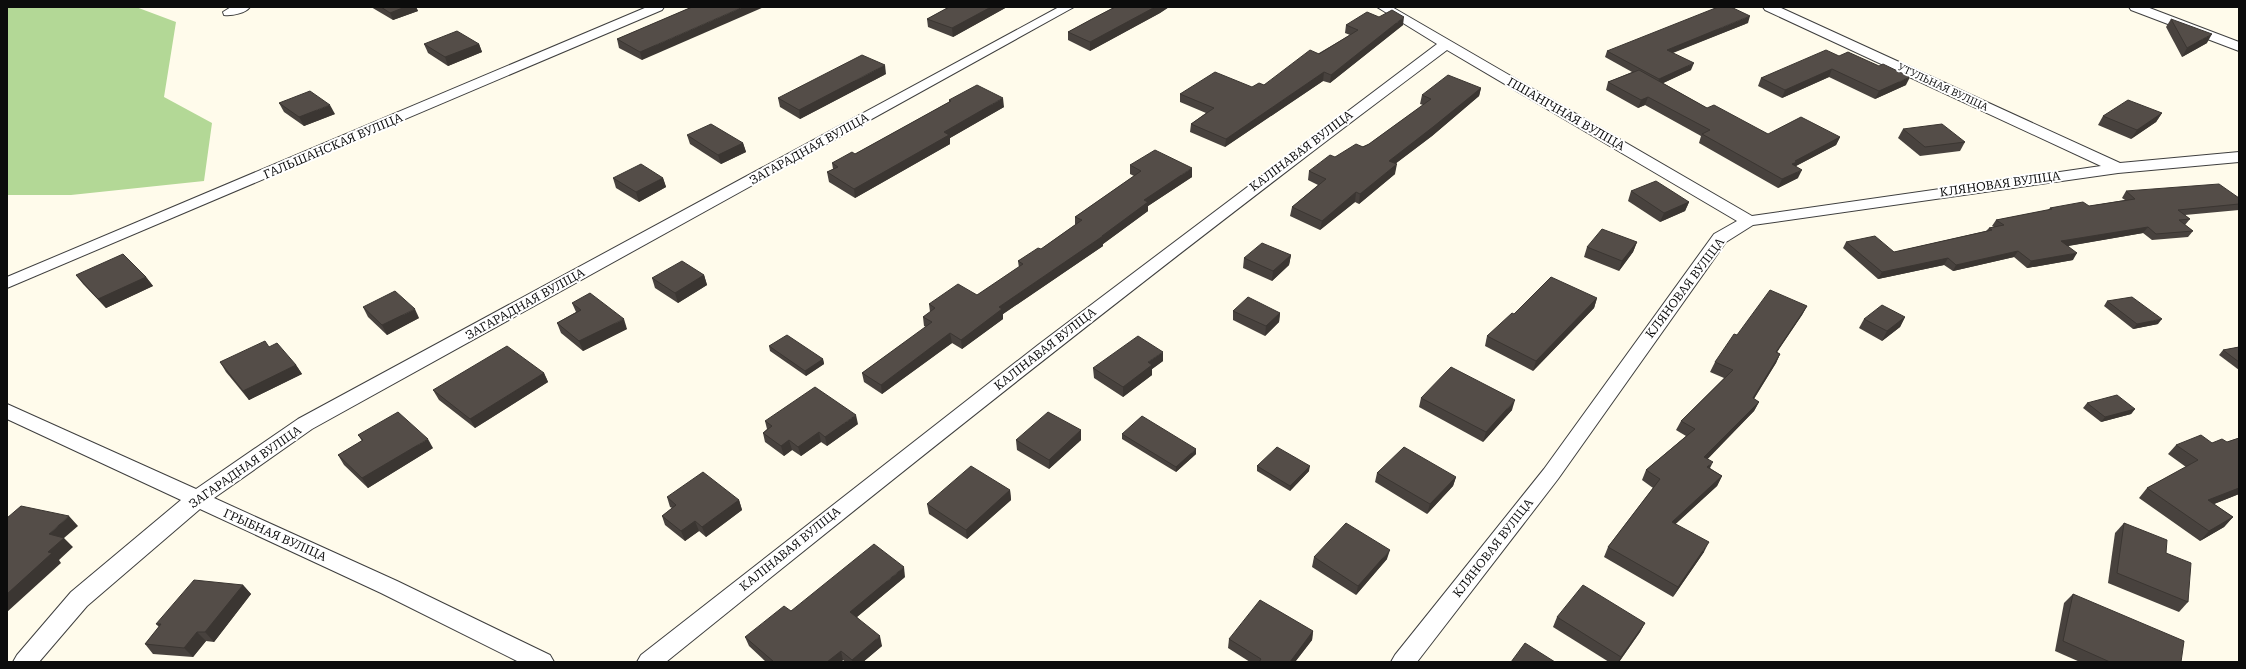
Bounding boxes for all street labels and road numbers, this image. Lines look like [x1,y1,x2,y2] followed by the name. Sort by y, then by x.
[1896,61,1990,113] street label: УТУЛЬНАЯ ВУЛІЦА
[1505,75,1628,154] street label: ПШАНІЧНАЯ ВУЛІЦА
[1247,107,1356,194] street label: КАЛІНАВАЯ ВУЛІЦА
[261,110,405,182] street label: ГАЛЬШАНСКАЯ ВУЛІЦА
[747,110,872,188] street label: ЗАГАРАДНАЯ ВУЛІЦА
[1939,169,2062,199] street label: КЛЯНОВАЯ ВУЛІЦА
[1643,235,1728,341] street label: КЛЯНОВАЯ ВУЛІЦА
[463,265,588,343] street label: ЗАГАРАДНАЯ ВУЛІЦА
[991,305,1099,393] street label: КАЛІНАВАЯ ВУЛІЦА
[186,422,304,511] street label: ЗАГАРАДНАЯ ВУЛІЦА
[1450,495,1536,600] street label: КЛЯНОВАЯ ВУЛІЦА
[737,504,844,594] street label: КАЛІНАВАЯ ВУЛІЦА
[221,506,329,564] street label: ГРЫБНАЯ ВУЛІЦА

